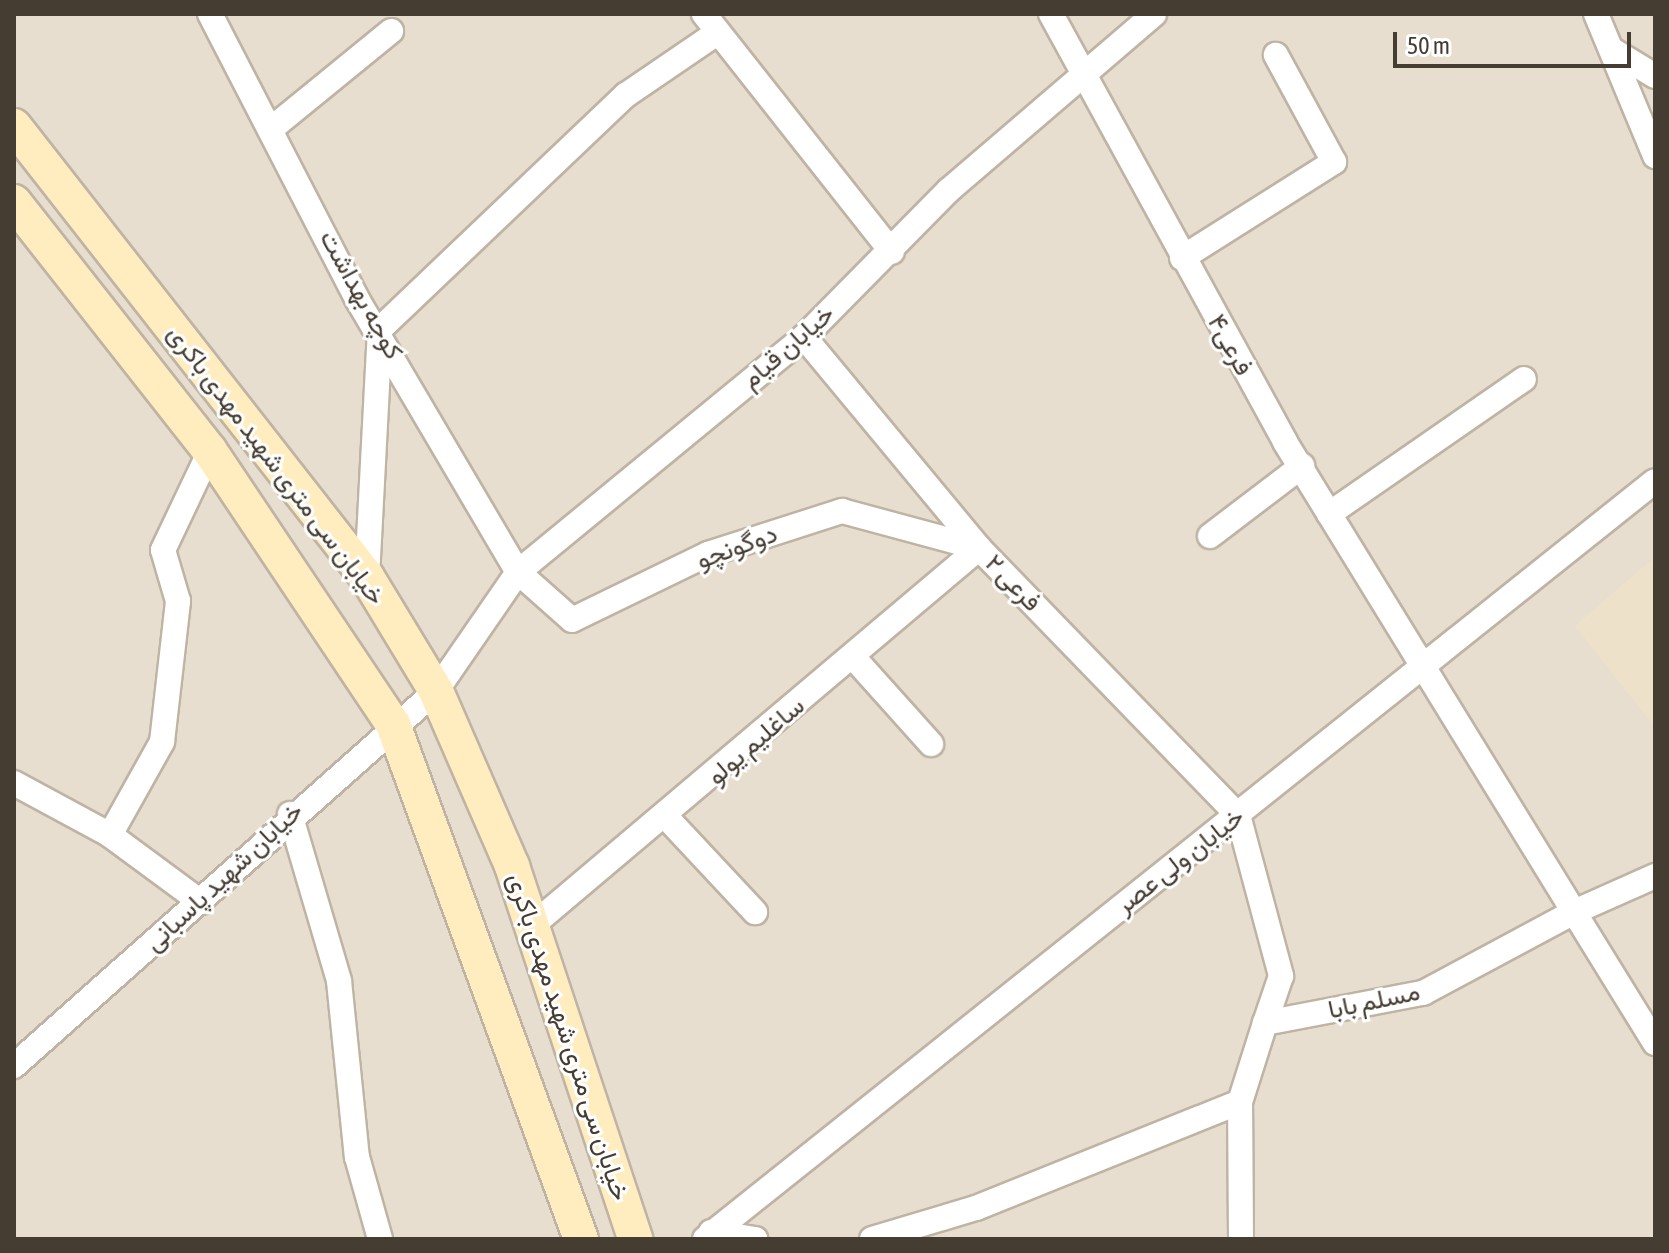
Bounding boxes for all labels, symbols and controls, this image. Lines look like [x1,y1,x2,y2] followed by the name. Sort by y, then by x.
[1397,16,1635,66] scale bar
[1407,32,1450,59] text: 50 m
[313,225,409,365] street label: کوچه بهداشت
[735,298,841,396] street label: خیابان قیام
[1201,309,1259,381] street label: فرعی۴
[160,319,392,611] street label: خیابان سی متری شهید مهدی باکری
[692,518,782,576] street label: دوگونچو
[978,548,1048,618] street label: فرعی ۲
[701,690,811,792] street label: ساغلیم یولو
[138,796,310,958] street label: خیابان شهید پاسبانی
[1109,801,1251,921] street label: خیابان ولی عصر
[500,869,636,1205] street label: خیابان سی متری شهید مهدی باکری
[1325,976,1423,1026] street label: مسلم بابا

